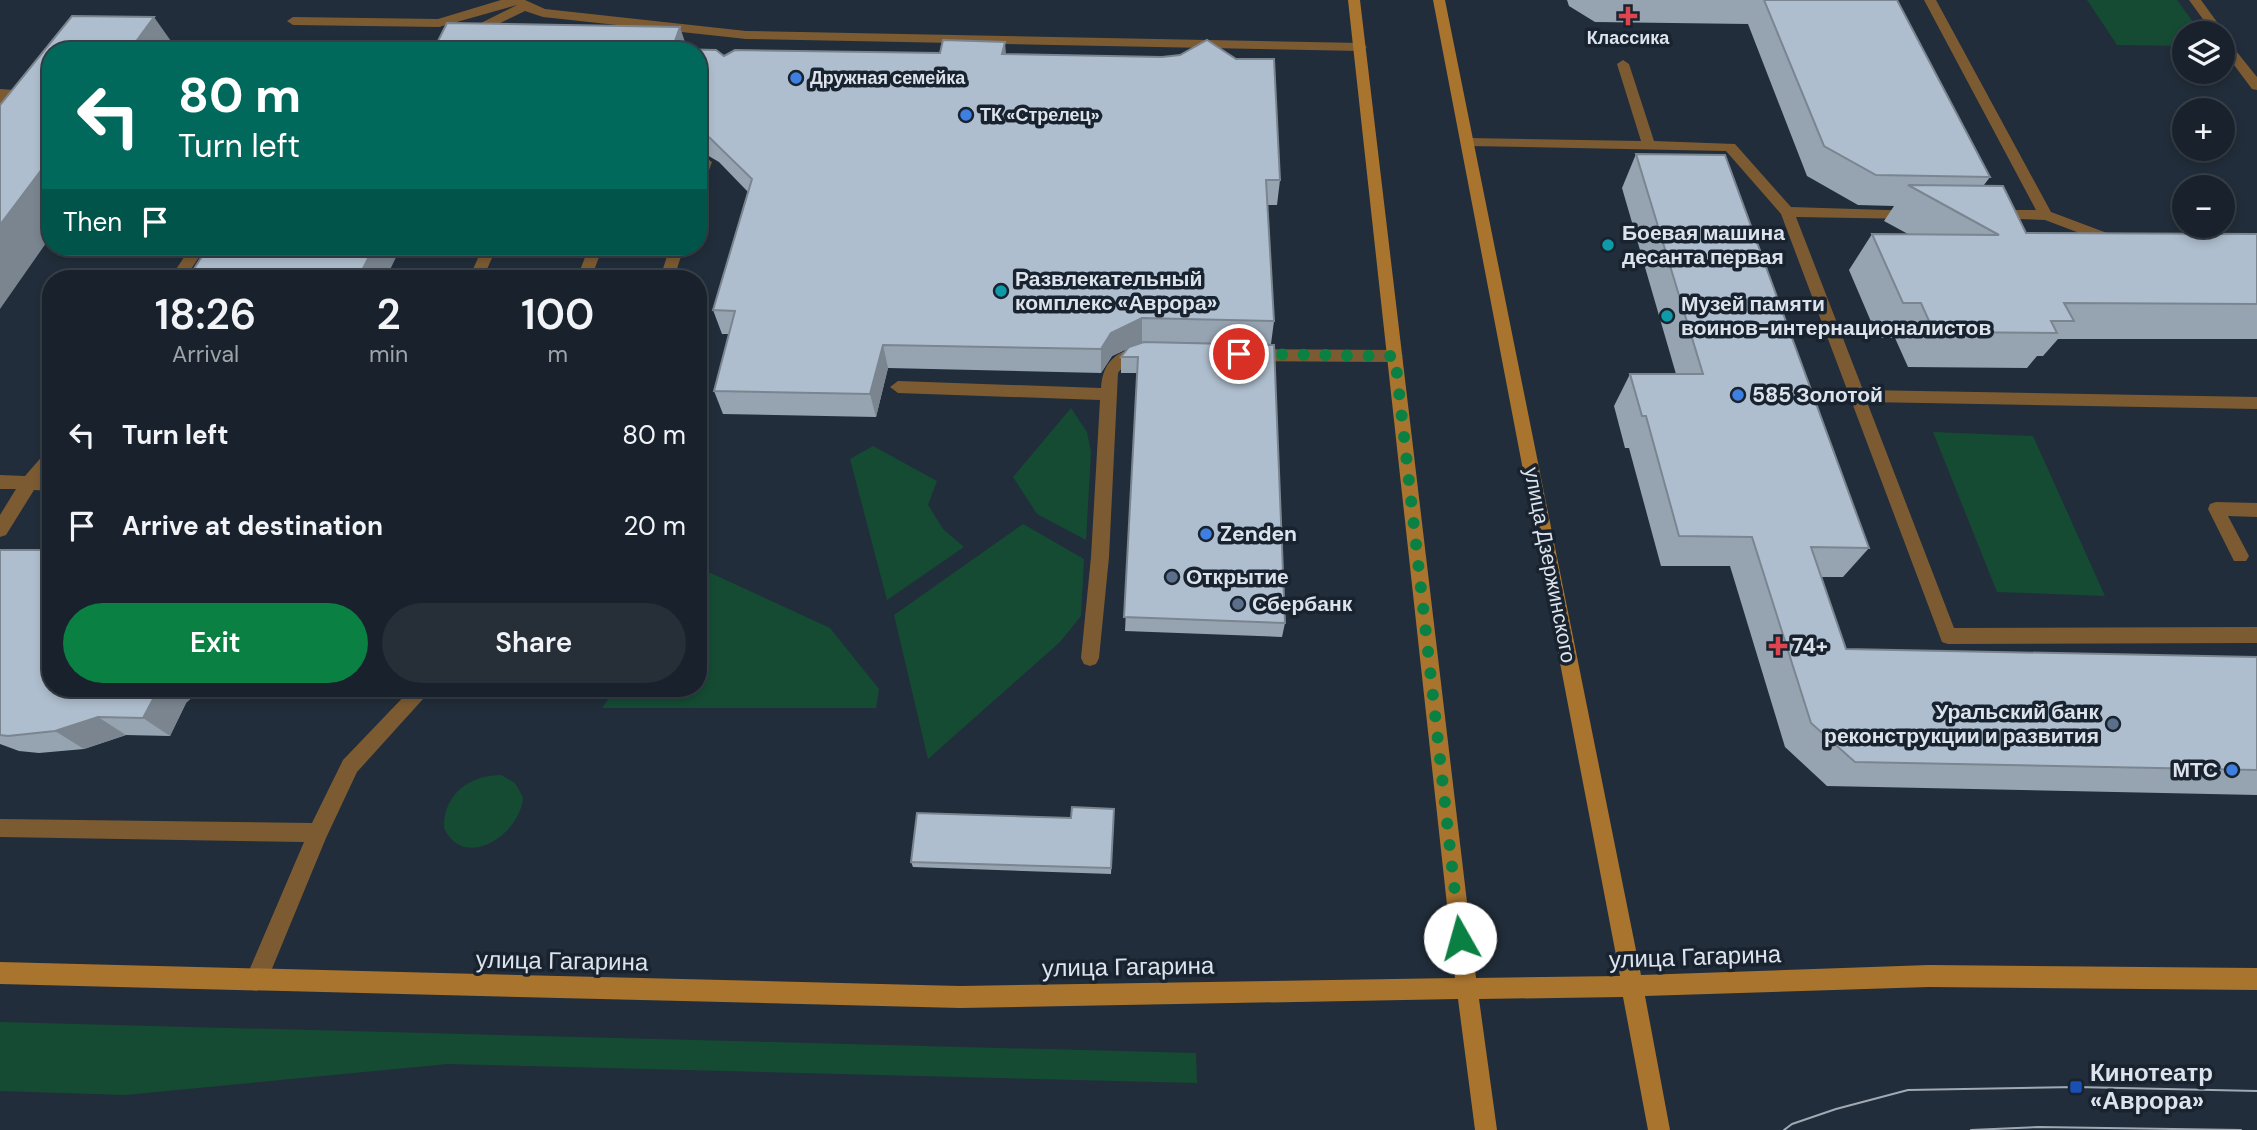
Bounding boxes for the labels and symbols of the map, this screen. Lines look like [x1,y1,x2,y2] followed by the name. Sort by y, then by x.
[1620,8,1636,24] marker: Классика
[1587,26,1670,50] place label: Классика
[810,66,966,90] place label: Дружная семейка
[788,70,804,86] marker: Дружная семейка
[980,103,1100,127] place label: ТК «Стрелец»
[958,107,974,123] marker: ТК «Стрелец»
[1622,219,1785,271] place label: Боевая машина десанта первая
[1600,237,1616,253] marker: Боевая машина десанта первая
[1015,265,1217,317] place label: Развлекательный комплекс «Аврора»
[993,283,1009,299] marker: Развлекательный комплекс «Аврора»
[1681,290,1991,342] place label: Музей памяти воинов-интернационалистов
[1659,308,1675,324] marker: Музей памяти воинов-интернационалистов
[1209,324,1269,384] pin
[1752,381,1883,409] place label: 585 Золотой
[1730,387,1746,403] marker: 585 Золотой
[1517,465,1583,665] street label: улица Дзержинского
[1220,520,1297,548] place label: Zenden
[1198,526,1214,542] marker: Zenden
[1186,563,1289,591] place label: Открытие
[1164,569,1180,585] marker: Открытие
[1252,590,1353,618] place label: Сбербанк
[1230,596,1246,612] marker: Сбербанк
[1792,632,1828,660] place label: 74+
[1770,638,1786,654] marker: 74+
[1824,698,2099,750] place label: Уральский банк реконструкции и развития
[2105,716,2121,732] marker: Уральский банк реконструкции и развития
[2173,756,2218,784] place label: МТС
[2224,762,2240,778] marker: МТС
[1423,901,1497,975] position arrow
[1608,938,1782,975] street label: улица Гагарина
[476,943,649,978] street label: улица Гагарина
[1042,949,1215,984] street label: улица Гагарина
[2090,1057,2213,1116] place label: Кинотеатр «Аврора»
[2068,1079,2084,1095] marker: Кинотеатр «Аврора»

